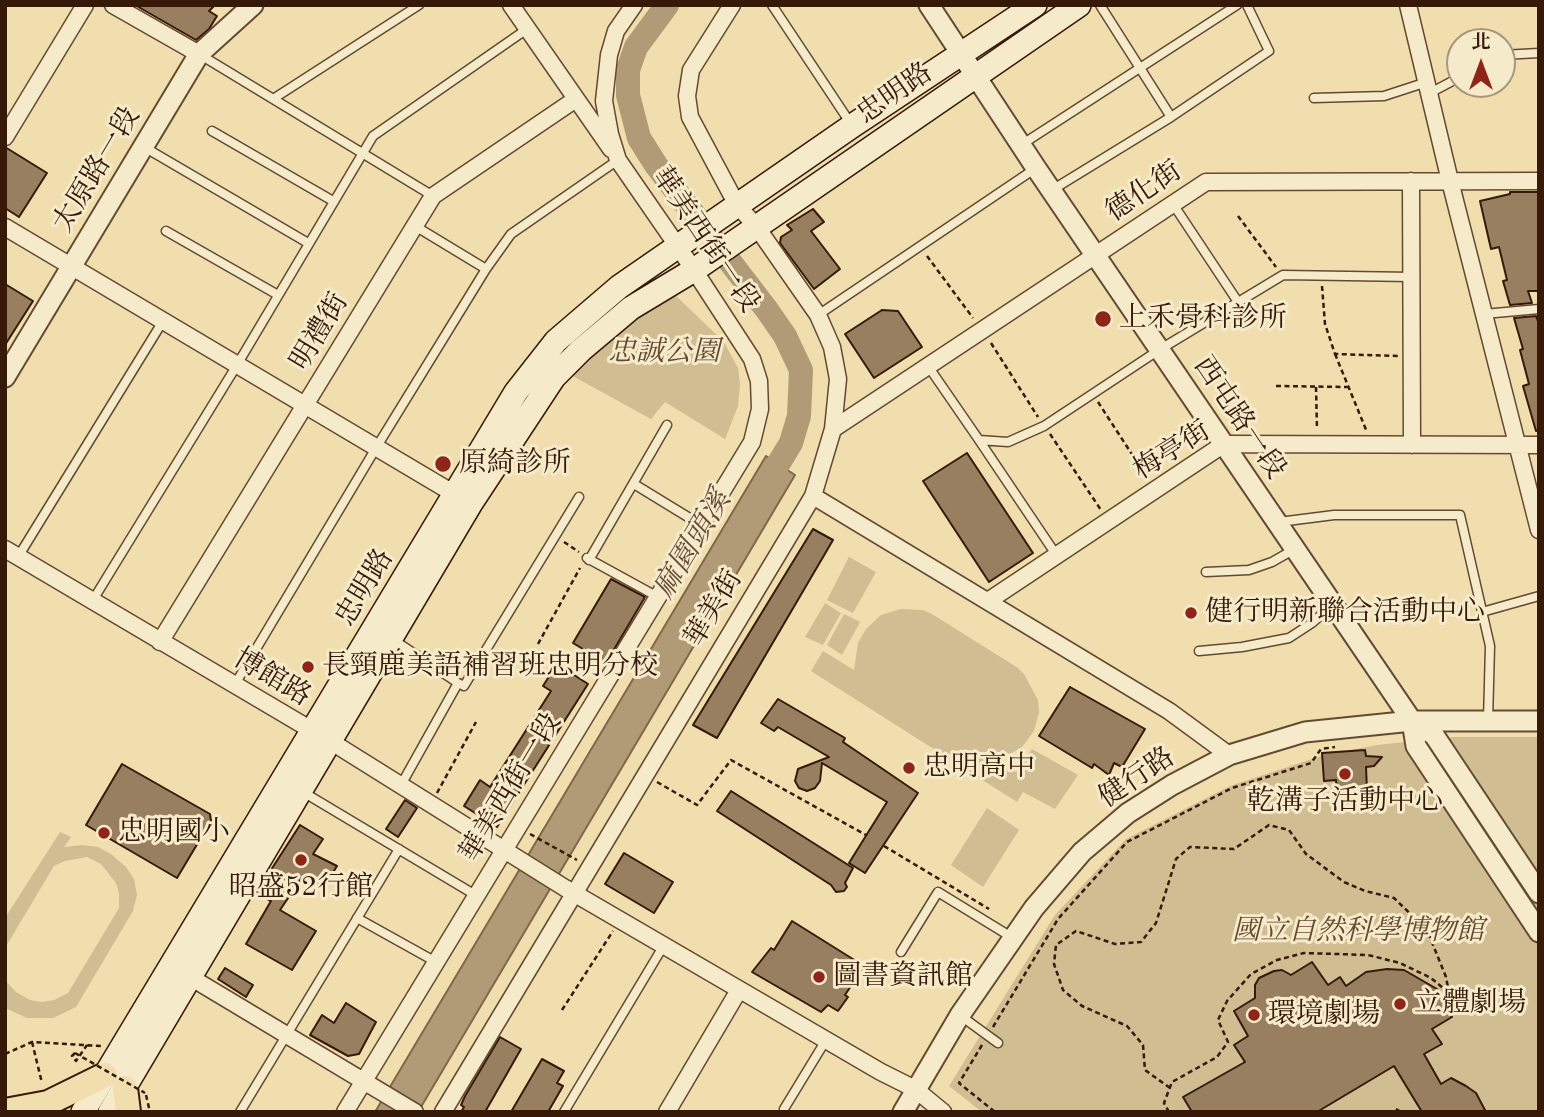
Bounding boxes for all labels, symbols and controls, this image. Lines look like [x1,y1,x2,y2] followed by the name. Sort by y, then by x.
[1446,28,1516,98] north arrow
[1471,34,1491,53] text: 北
[851,56,939,132] street label: 忠明路
[47,101,147,239] street label: 太原路一段
[1100,155,1188,229] street label: 德化街
[644,161,766,319] street label: 華美西街一段
[284,287,356,377] street label: 明禮街
[1119,302,1287,336] place label: 上禾骨科診所
[1093,309,1113,329] marker: 上禾骨科診所
[608,336,720,370] park label: 忠誠公園
[1186,351,1292,485] street label: 西屯路一段
[1127,414,1217,488] street label: 梅亭街
[459,447,571,481] place label: 原綺診所
[433,454,453,474] marker: 原綺診所
[647,484,739,606] water label: 麻園頭溪
[329,543,401,633] street label: 忠明路
[678,564,750,654] street label: 華美街
[1205,596,1485,630] place label: 健行明新聯合活動中心
[1183,605,1199,621] marker: 健行明新聯合活動中心
[227,642,317,714] street label: 博館路
[322,650,658,684] place label: 長頸鹿美語補習班忠明分校
[300,659,316,675] marker: 長頸鹿美語補習班忠明分校
[453,707,569,869] street label: 華美西街一段
[1093,741,1181,815] street label: 健行路
[923,751,1035,785] place label: 忠明高中
[901,760,917,776] marker: 忠明高中
[1337,766,1353,782] marker: 乾溝子活動中心
[1247,785,1443,819] place label: 乾溝子活動中心
[118,816,230,850] place label: 忠明國小
[96,825,112,841] marker: 忠明國小
[293,852,309,868] marker: 昭盛52行館
[229,871,373,905] place label: 昭盛52行館
[1232,915,1484,949] park label: 國立自然科學博物館
[833,960,973,994] place label: 圖書資訊館
[811,969,827,985] marker: 圖書資訊館
[1414,987,1526,1021] place label: 立體劇場
[1392,996,1408,1012] marker: 立體劇場
[1268,998,1380,1032] place label: 環境劇場
[1246,1007,1262,1023] marker: 環境劇場

